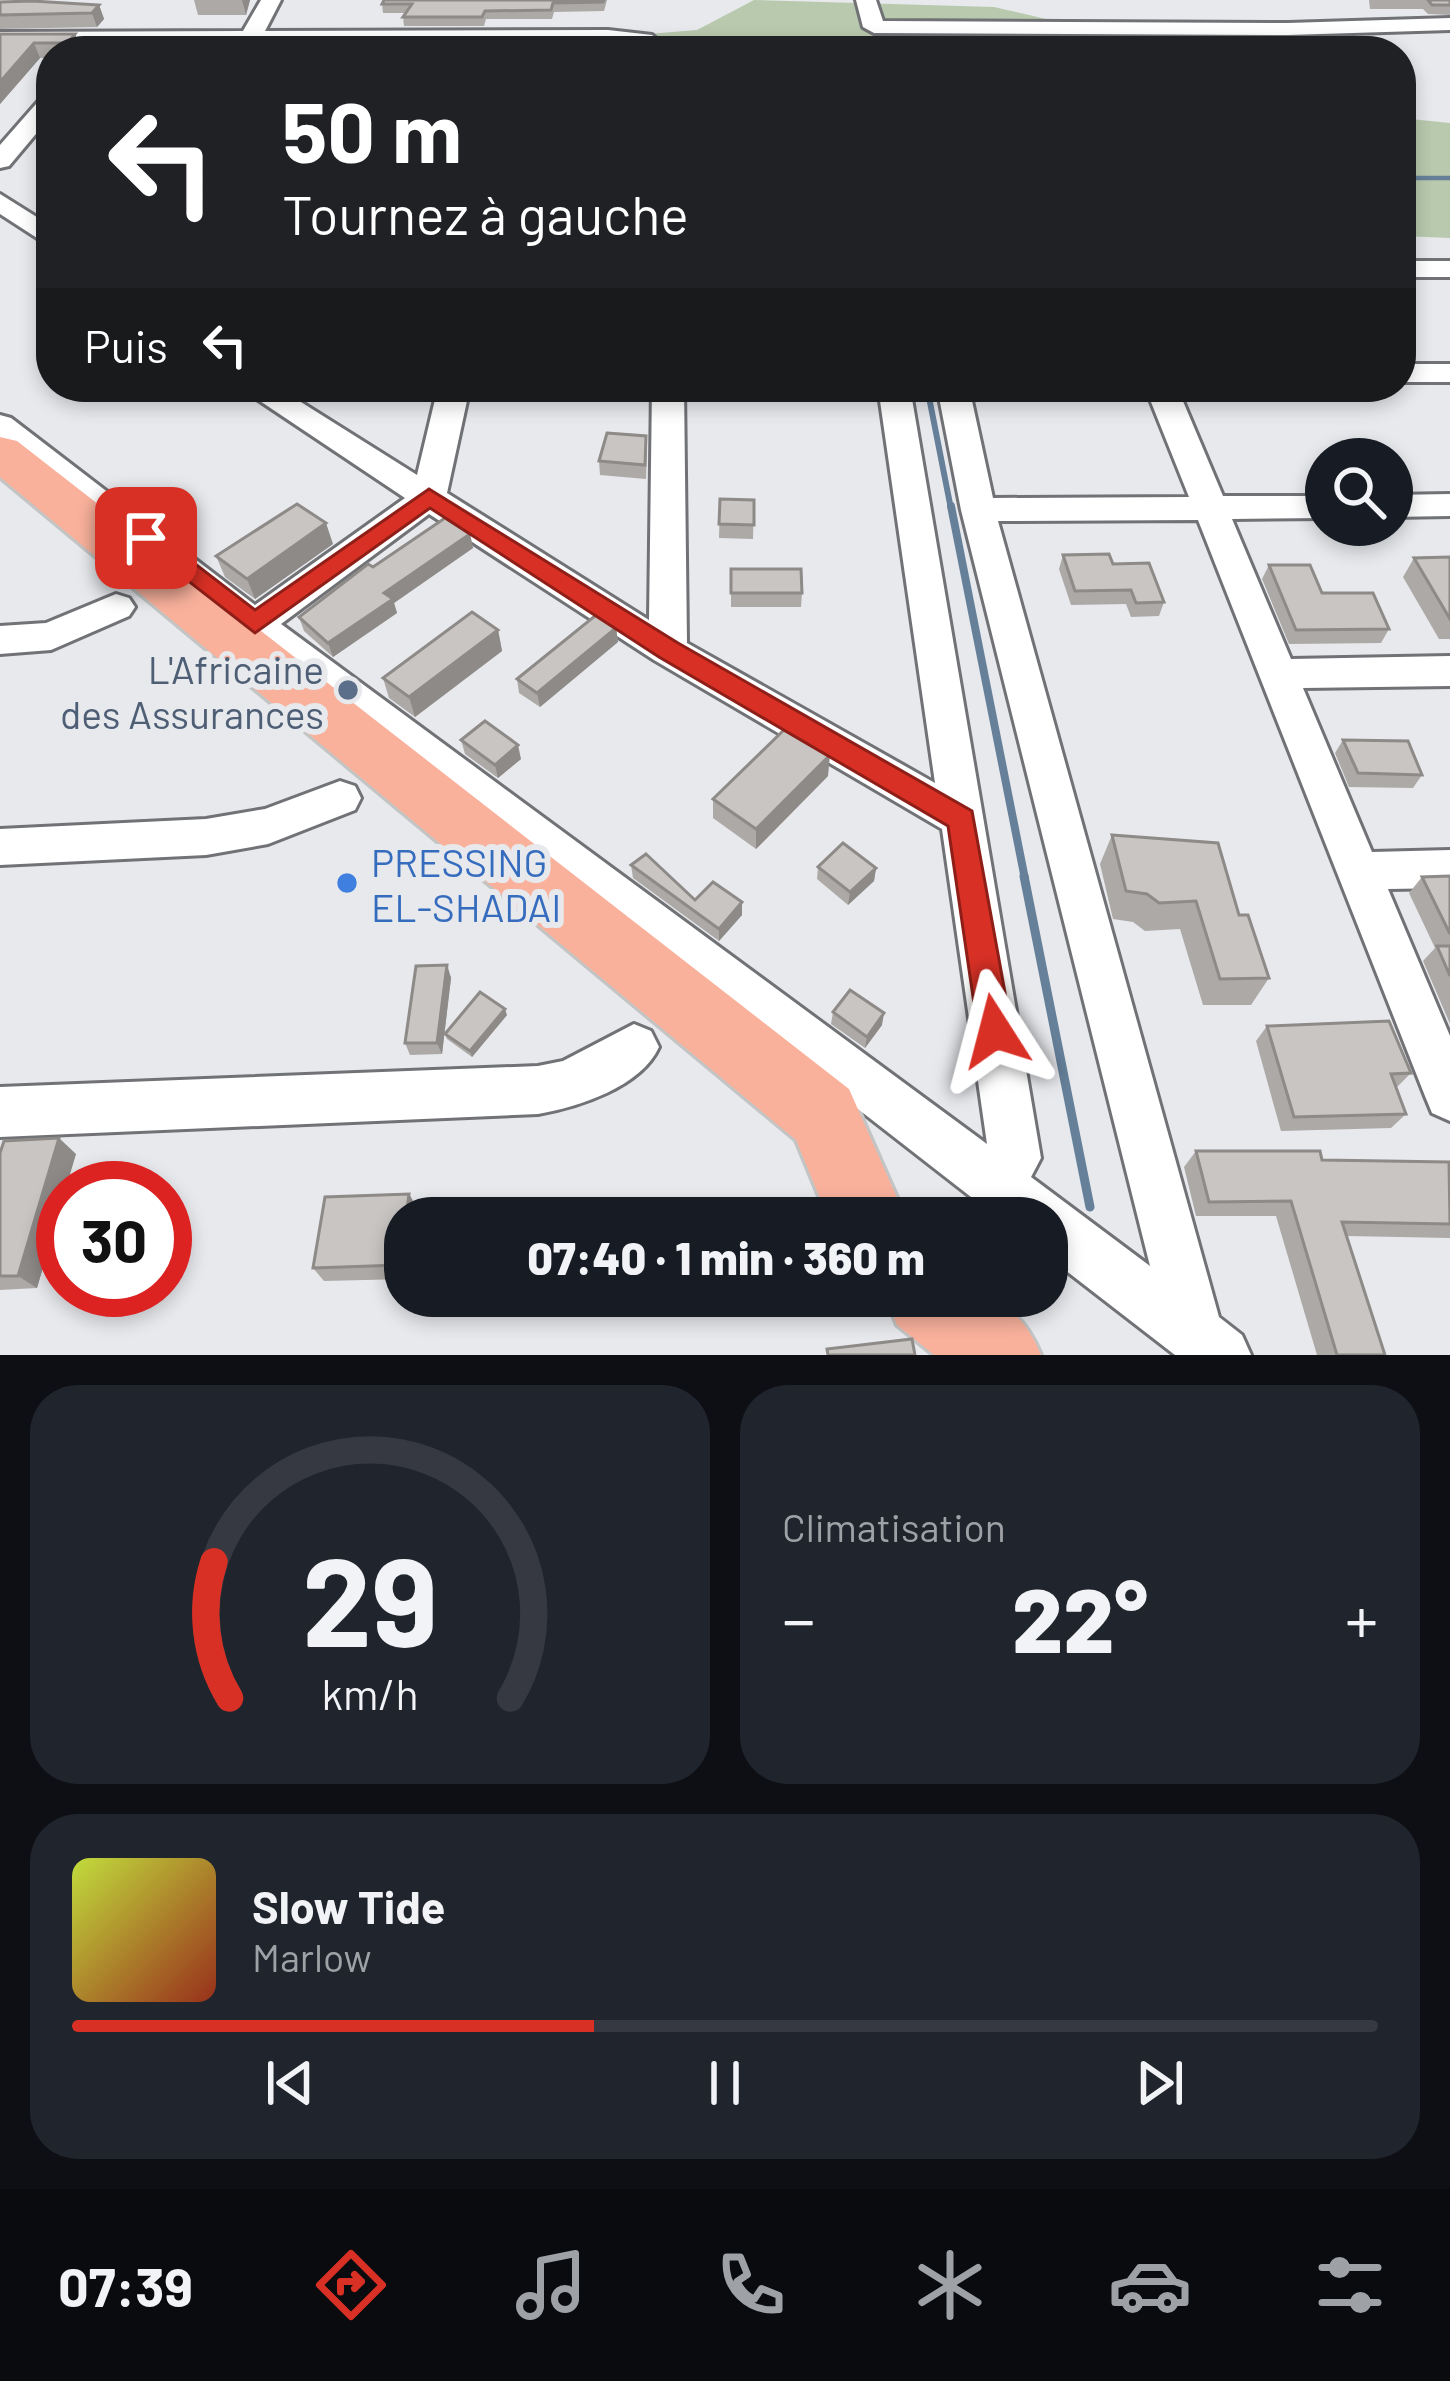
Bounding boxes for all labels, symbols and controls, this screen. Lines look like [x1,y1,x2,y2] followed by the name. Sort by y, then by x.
[282,79,462,180] text: 50 m
[84,84,240,240] icon: left
[282,181,689,246] text: Tournez à gauche
[192,312,258,378] icon: left
[84,318,168,372] text: Puis
[1305,438,1413,546] map controls
[1305,438,1413,546] button: search
[95,487,197,589] pin
[113,505,179,571] icon: arrive
[60,645,324,737] place label: L'Africaine des Assurances
[335,677,361,703] marker: L'Africaine des Assurances
[371,838,561,930] place label: PRESSING EL-SHADAI
[334,870,360,896] marker: PRESSING EL-SHADAI
[932,968,1058,1094] position arrow
[36,1161,192,1317] speed limit sign: 30
[527,1230,925,1284] text: 07:40 · 1 min · 360 m
[782,1503,1006,1550] text: Climatisation
[302,1522,438,1672] text: 29
[1012,1563,1148,1671] text: 22°
[782,1578,815,1657] text: −
[1345,1578,1378,1657] text: +
[321,1666,419,1718] text: km/h
[252,1879,445,1933] text: Slow Tide
[252,1933,372,1980] text: Marlow
[257,2050,323,2116] icon: previous
[692,2050,758,2116] icon: pause
[1127,2050,1193,2116] icon: next
[309,2243,393,2327] icon: directions
[509,2243,593,2327] icon: music
[709,2243,793,2327] icon: phone
[908,2243,992,2327] icon: climate
[1108,2243,1192,2327] icon: car
[1308,2243,1392,2327] icon: filters
[58,2253,193,2318] text: 07:39

